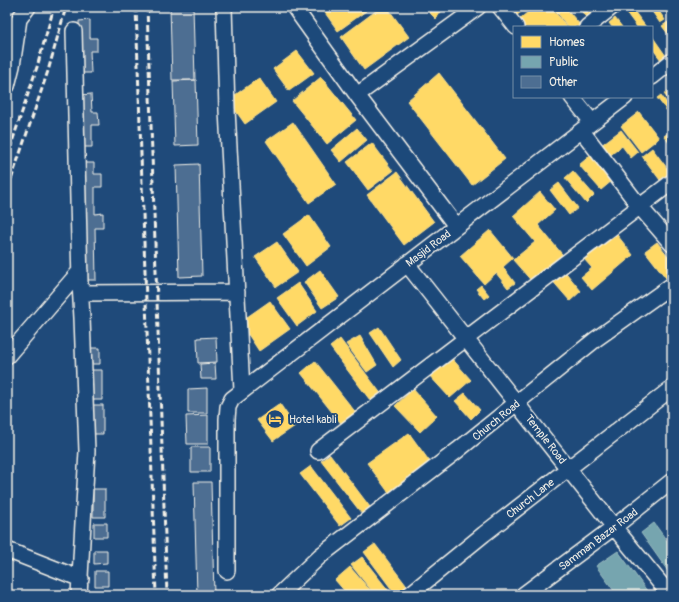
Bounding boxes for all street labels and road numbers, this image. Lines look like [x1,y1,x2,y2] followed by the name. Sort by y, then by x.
[403,227,453,270] street label: Masjid Road
[470,397,523,443] street label: Church Road
[522,412,569,467] street label: Temple Road
[504,475,557,521] street label: Church Lane
[556,505,640,573] street label: Samman Bazar Road

